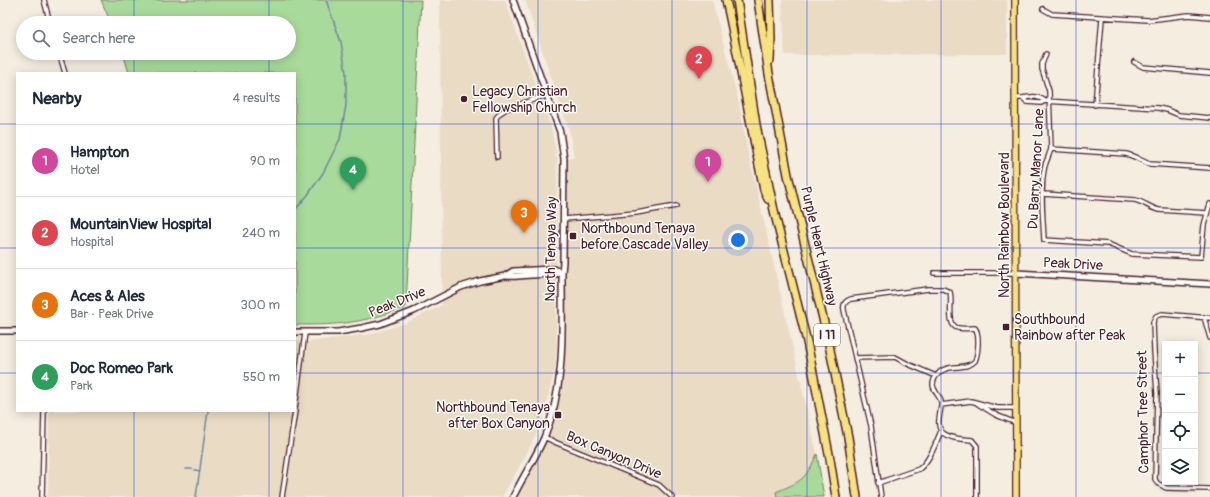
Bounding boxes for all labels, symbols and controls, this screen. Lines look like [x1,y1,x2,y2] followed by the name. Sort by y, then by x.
[16,16,296,60] search box
[30,27,52,49] icon: search
[62,29,135,48] text: Search here
[686,46,712,79] pin: 2
[472,83,576,116] place label: Legacy Christian Fellowship Church
[32,88,81,109] text: Nearby
[233,90,280,106] text: 4 results
[459,94,469,104] marker: Legacy Christian Fellowship Church
[1024,108,1048,230] street label: Du Barry Manor Lane
[70,143,129,162] text: Hampton
[695,149,721,182] pin: 1
[996,152,1013,298] street label: North Rainbow Boulevard
[42,153,48,169] text: 1
[250,153,280,169] text: 90 m
[340,157,366,190] pin: 4
[70,162,100,178] text: Hotel
[797,185,841,307] street label: Purple Heart Highway
[542,196,560,302] street label: North Tenaya Way
[511,200,537,233] pin: 3
[70,215,212,234] text: MountainView Hospital
[581,220,708,253] place label: Northbound Tenaya before Cascade Valley
[41,225,49,241] text: 2
[242,225,280,241] text: 240 m
[728,230,748,250] your location
[568,231,578,241] marker: Northbound Tenaya before Cascade Valley
[70,234,114,250] text: Hospital
[1043,254,1103,274] street label: Peak Drive
[366,283,428,321] street label: Peak Drive
[70,287,145,306] text: Aces & Ales
[41,297,49,313] text: 3
[241,297,280,313] text: 300 m
[70,306,154,322] text: Bar · Peak Drive
[1014,311,1126,344] place label: Southbound Rainbow after Peak
[1001,322,1011,332] marker: Southbound Rainbow after Peak
[814,324,840,346] road number: I 11
[1162,341,1198,485] map controls
[1162,341,1198,377] button: +
[1133,350,1153,474] street label: Camphor Tree Street
[70,359,173,378] text: Doc Romeo Park
[41,369,49,385] text: 4
[243,369,280,385] text: 550 m
[1162,377,1198,413] button: −
[70,378,93,394] text: Park
[436,399,550,432] place label: Northbound Tenaya after Box Canyon
[553,410,563,420] marker: Northbound Tenaya after Box Canyon
[1162,413,1198,449] button: locate
[564,427,664,483] street label: Box Canyon Drive
[1162,449,1198,485] button: layers

